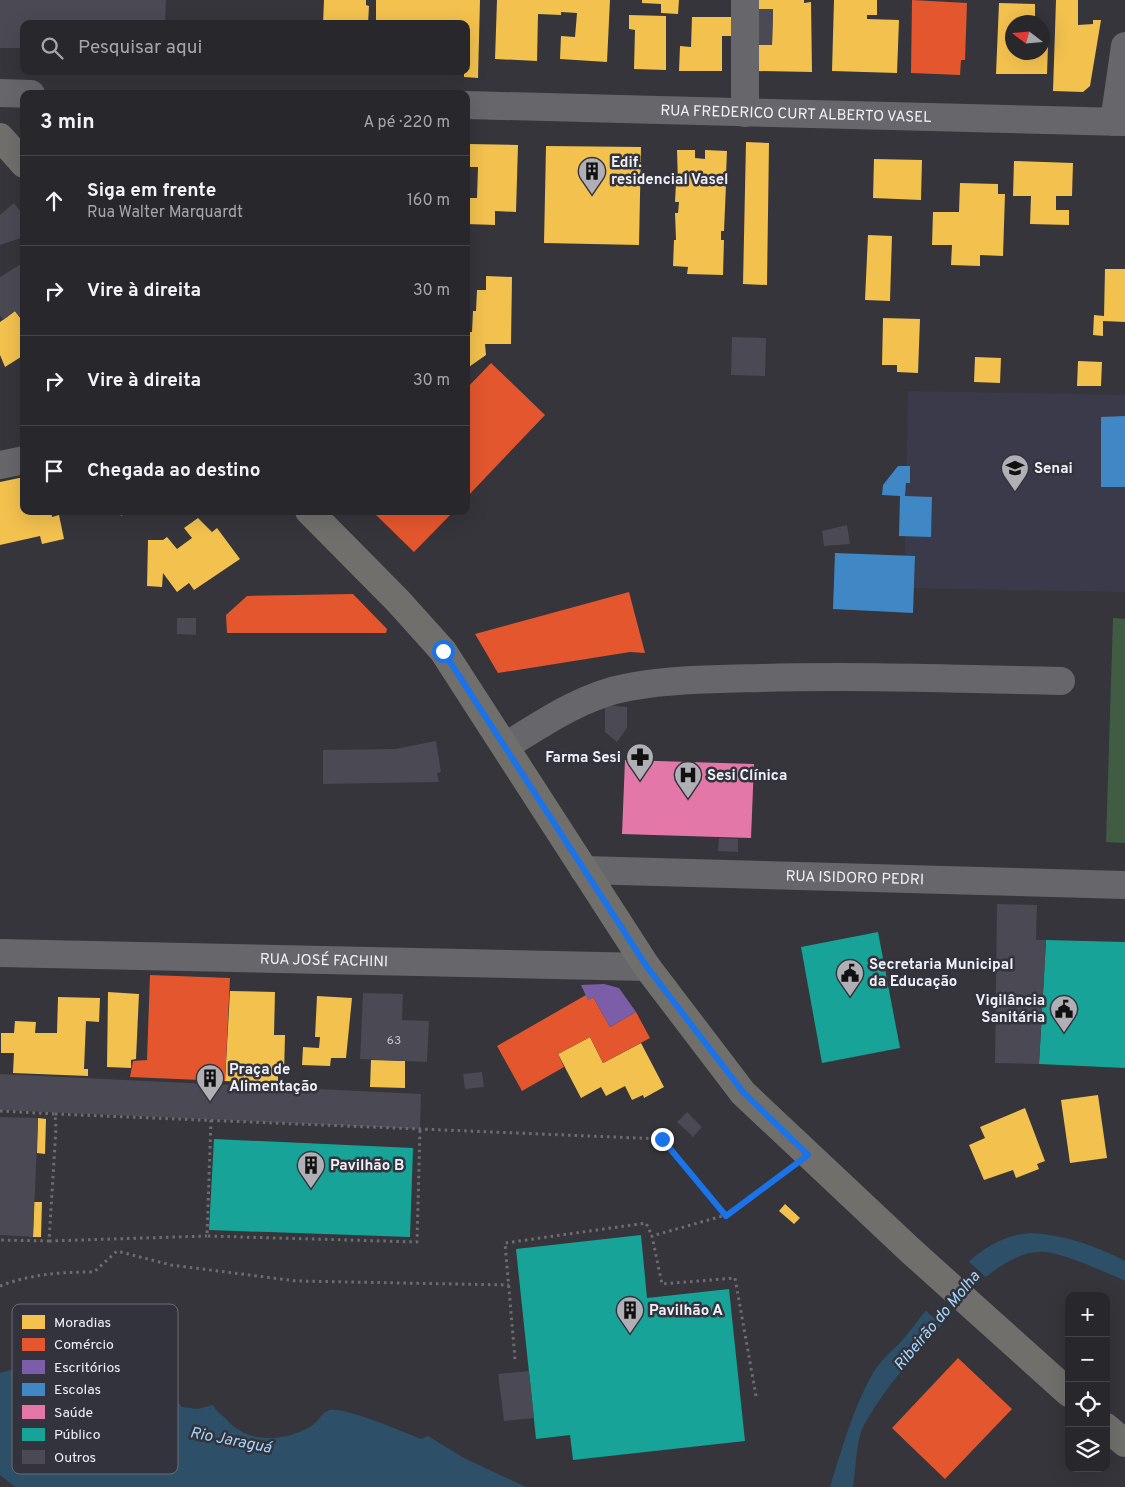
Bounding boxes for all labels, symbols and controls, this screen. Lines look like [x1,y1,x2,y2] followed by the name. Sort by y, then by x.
[1005,15,1050,60] north arrow
[20,20,470,75] search box
[38,34,66,62] icon: search
[78,36,202,60] text: Pesquisar aqui
[660,102,932,128] street label: RUA FREDERICO CURT ALBERTO VASEL
[40,109,95,136] text: 3 min
[363,113,450,133] text: A pé · 220 m
[611,154,728,190] place label: Edif. residencial Vasel
[577,156,607,195] building icon: Edif. residencial Vasel
[87,179,216,203] text: Siga em frente
[40,187,68,215] icon: ahead
[407,191,450,211] text: 160 m
[87,203,243,223] text: Rua Walter Marquardt
[40,277,68,305] icon: right
[87,279,201,303] text: Vire à direita
[413,281,450,301] text: 30 m
[40,367,68,395] icon: right
[87,369,201,393] text: Vire à direita
[413,371,450,391] text: 30 m
[1000,453,1030,492] school or university icon: Senai
[40,457,68,485] icon: arrive
[87,459,261,483] text: Chegada ao destino
[1034,460,1073,479] place label: Senai
[432,640,455,663] route start
[625,742,655,781] pharmacy icon: Farma Sesi
[545,749,621,768] place label: Farma Sesi
[673,760,703,799] hospital icon: Sesi Clínica
[707,767,787,786] place label: Sesi Clínica
[785,868,924,890] street label: RUA ISIDORO PEDRI
[260,951,388,972] street label: RUA JOSÉ FACHINI
[869,956,1014,992] place label: Secretaria Municipal da Educação
[835,958,865,997] public building icon: Secretaria Municipal da Educação
[975,992,1045,1028] place label: Vigilância Sanitária
[1049,994,1079,1033] public building icon: Vigilância Sanitária
[387,1033,401,1049] house number: 63
[229,1061,318,1097] place label: Praça de Alimentação
[195,1063,225,1102] building icon: Praça de Alimentação
[651,1128,674,1151] route end
[296,1150,326,1189] building icon: Pavilhão B
[330,1157,404,1176] place label: Pavilhão B
[890,1267,985,1375] water label: Ribeirão do Molha
[1065,1292,1110,1472] map controls
[1065,1292,1110,1337] button: +
[615,1295,645,1334] building icon: Pavilhão A
[649,1302,723,1321] place label: Pavilhão A
[12,1304,178,1474] legend
[54,1315,111,1332] text: Moradias
[54,1337,114,1354] text: Comércio
[1065,1337,1110,1382] button: −
[54,1360,121,1377] text: Escritórios
[54,1382,101,1399] text: Escolas
[1065,1382,1110,1427] button: locate
[54,1405,93,1422] text: Saúde
[188,1423,275,1459] water label: Rio Jaraguá
[54,1427,101,1444] text: Público
[1065,1427,1110,1472] button: layers
[54,1450,96,1467] text: Outros

